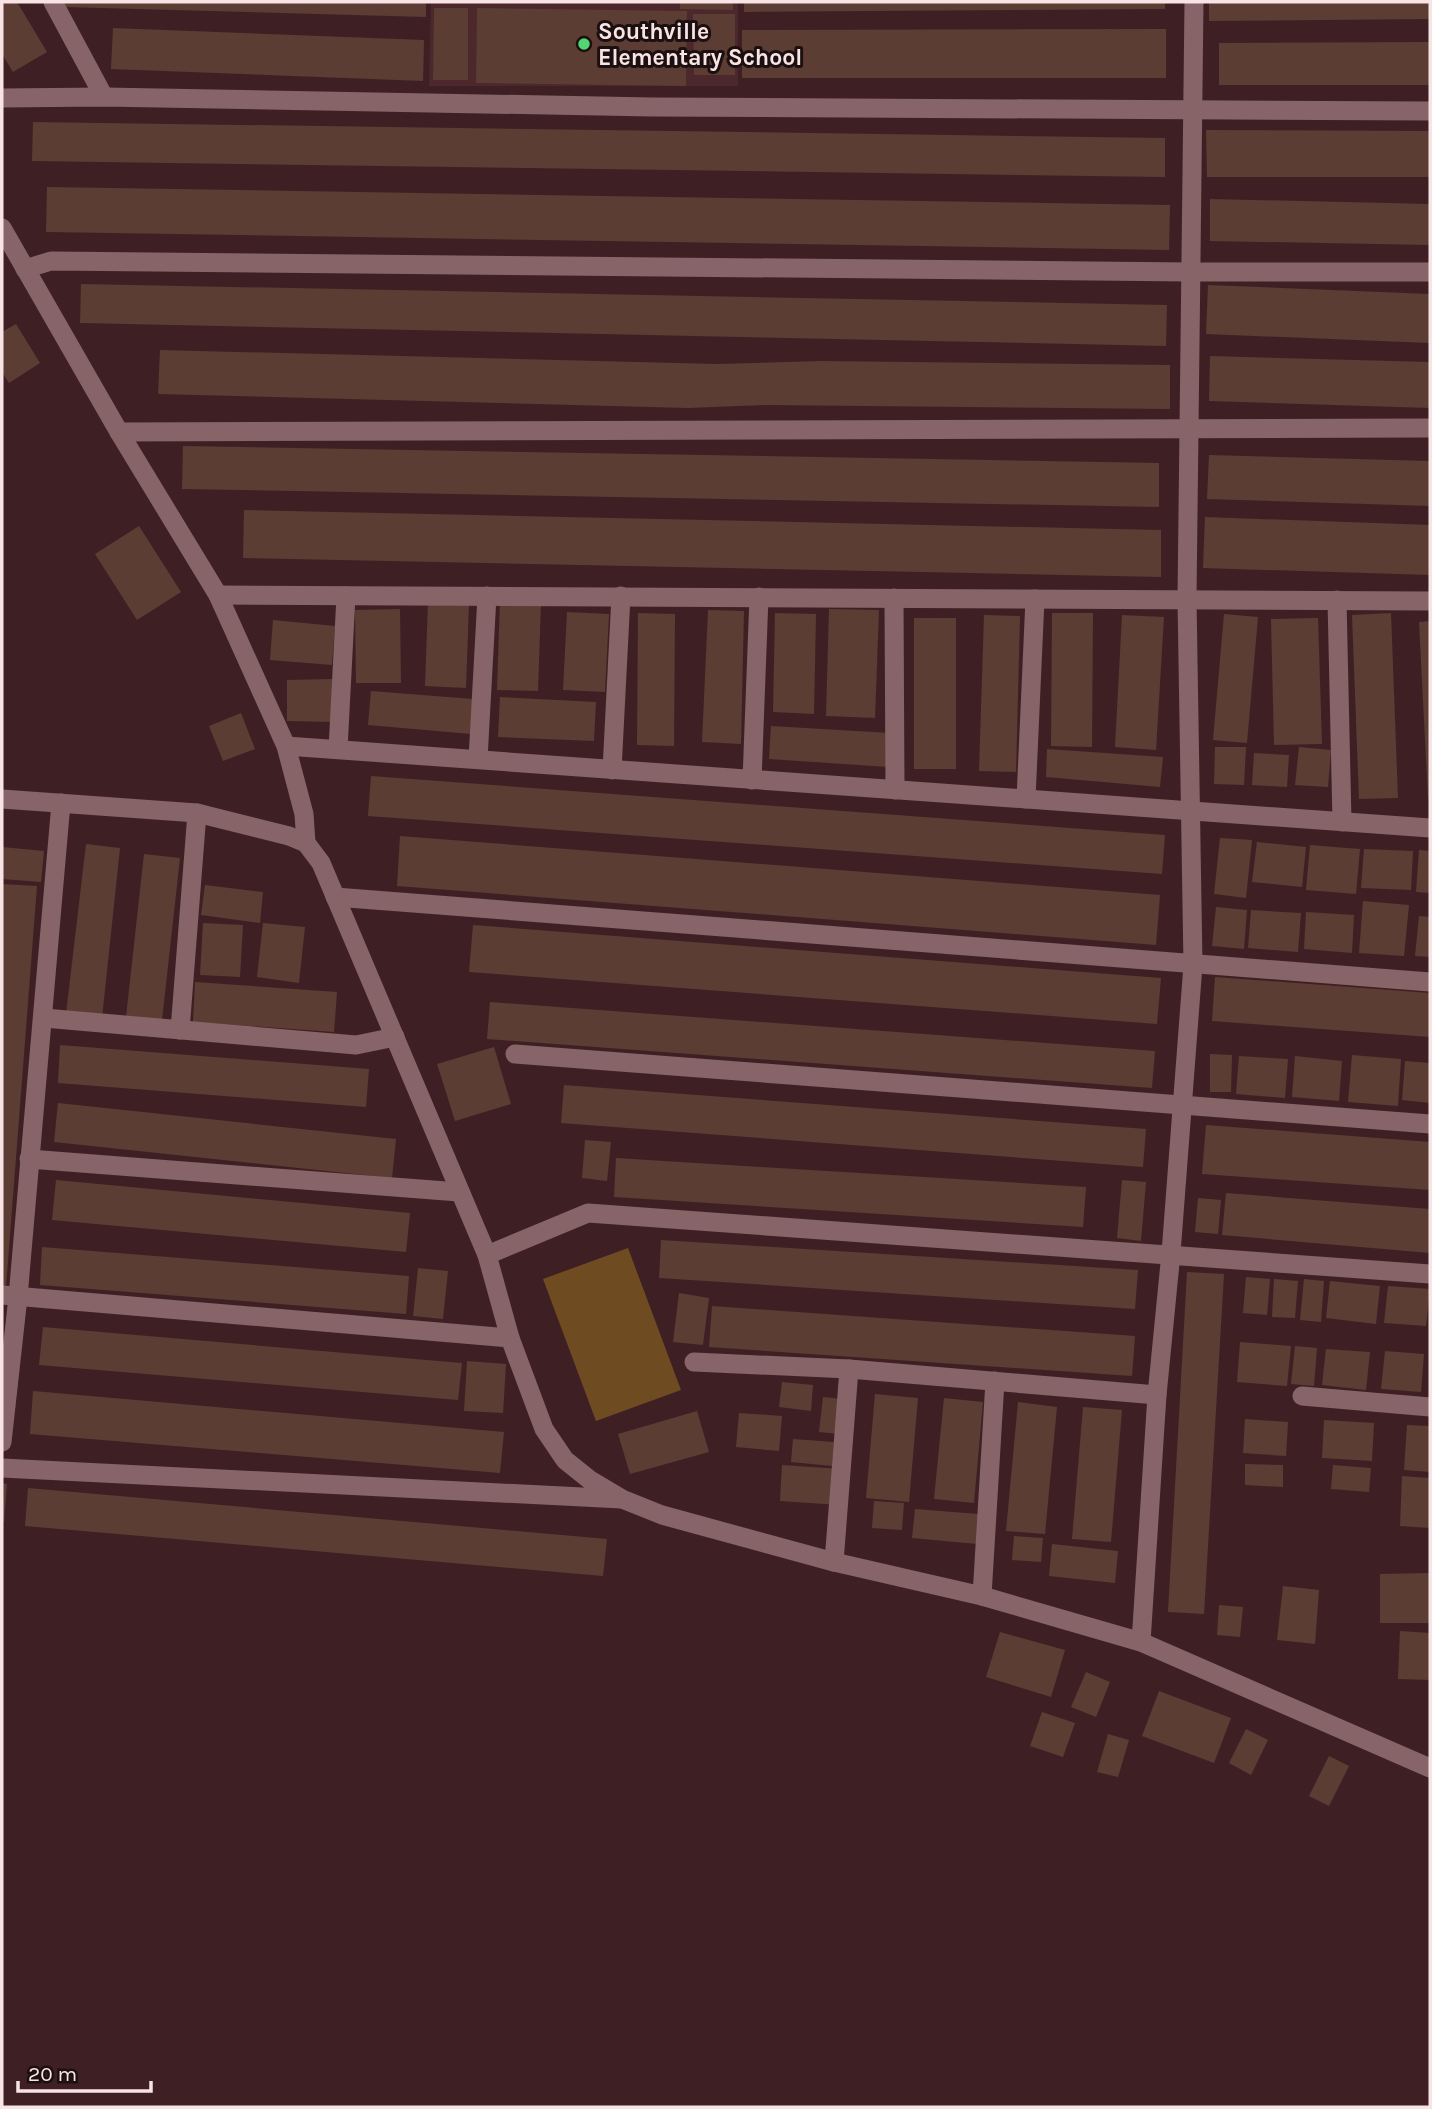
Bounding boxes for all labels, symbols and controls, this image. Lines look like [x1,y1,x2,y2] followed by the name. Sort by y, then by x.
[598,18,802,71] place label: Southville Elementary School
[576,36,592,52] marker: Southville Elementary School
[18,2050,150,2094] scale bar
[28,2062,77,2086] text: 20 m

